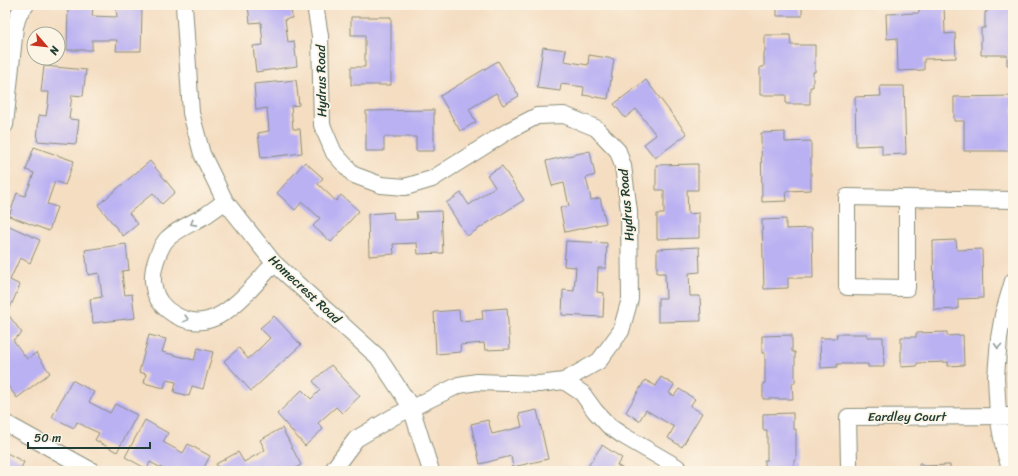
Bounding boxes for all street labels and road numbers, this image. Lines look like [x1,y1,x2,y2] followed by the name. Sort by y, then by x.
[309,43,333,117] street label: Hydrus Road
[611,167,641,242] street label: Hydrus Road
[263,249,348,330] street label: Homecrest Road
[868,405,947,428] street label: Eardley Court

